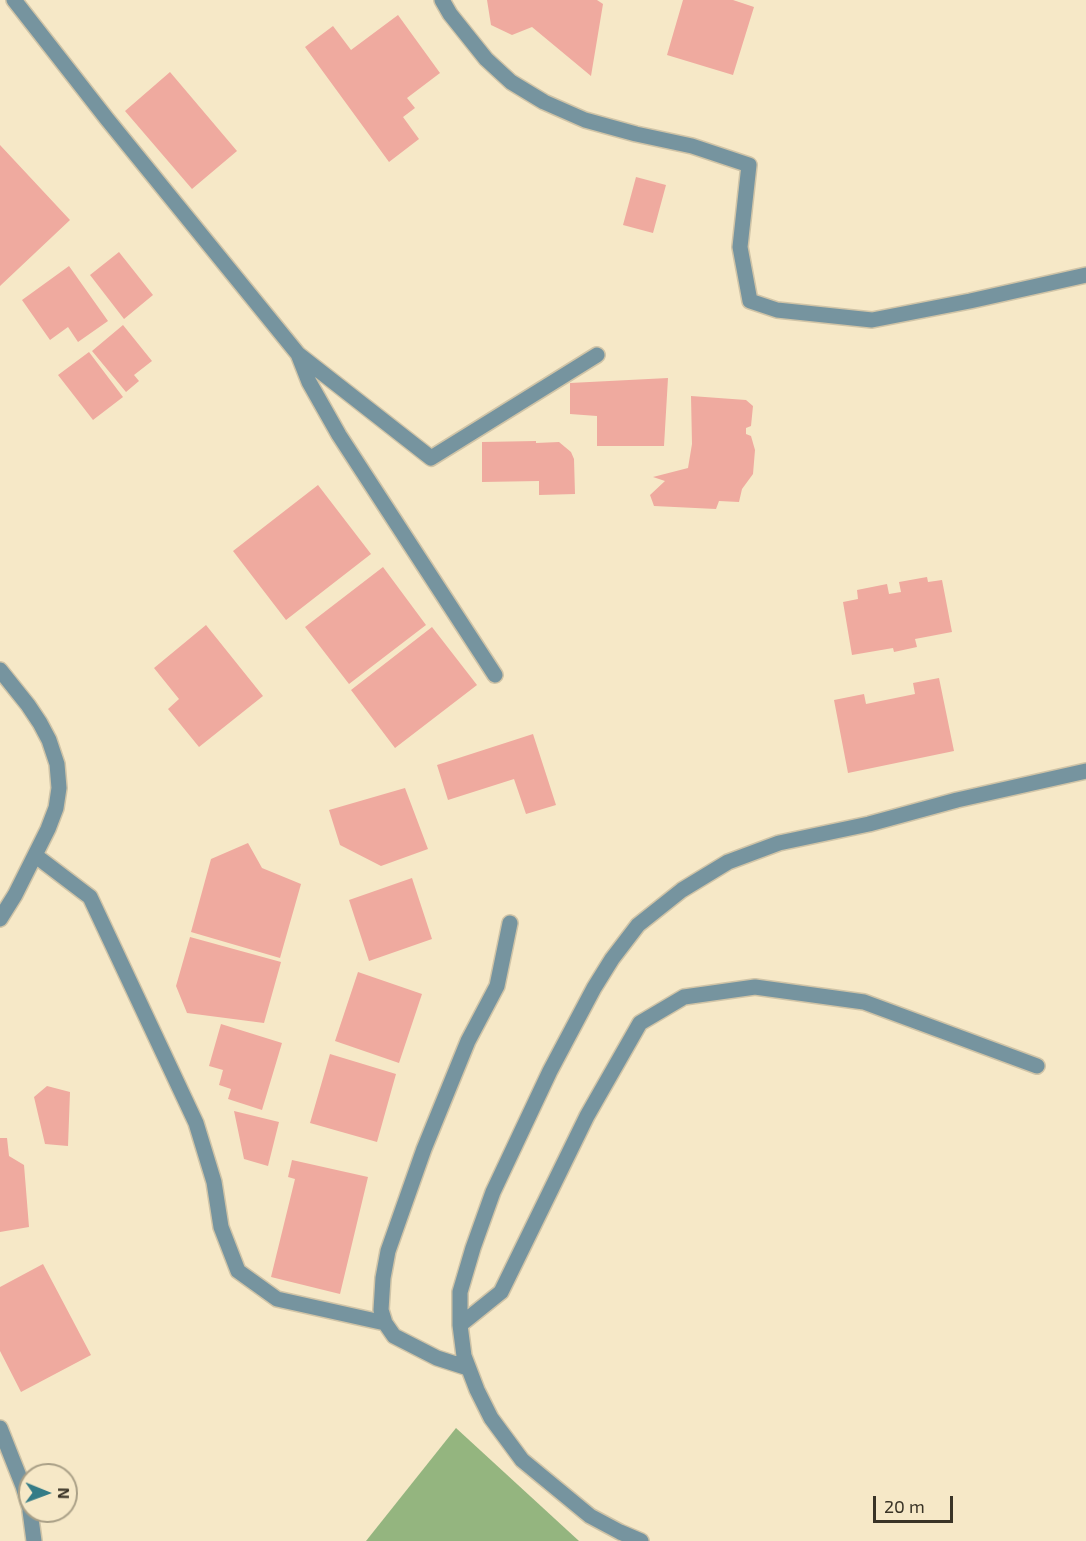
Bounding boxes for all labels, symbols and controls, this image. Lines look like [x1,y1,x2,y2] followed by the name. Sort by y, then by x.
[18,1463,78,1523] north arrow
[876,1484,956,1522] scale bar
[55,1487,74,1499] text: N
[884,1495,925,1517] text: 20 m

